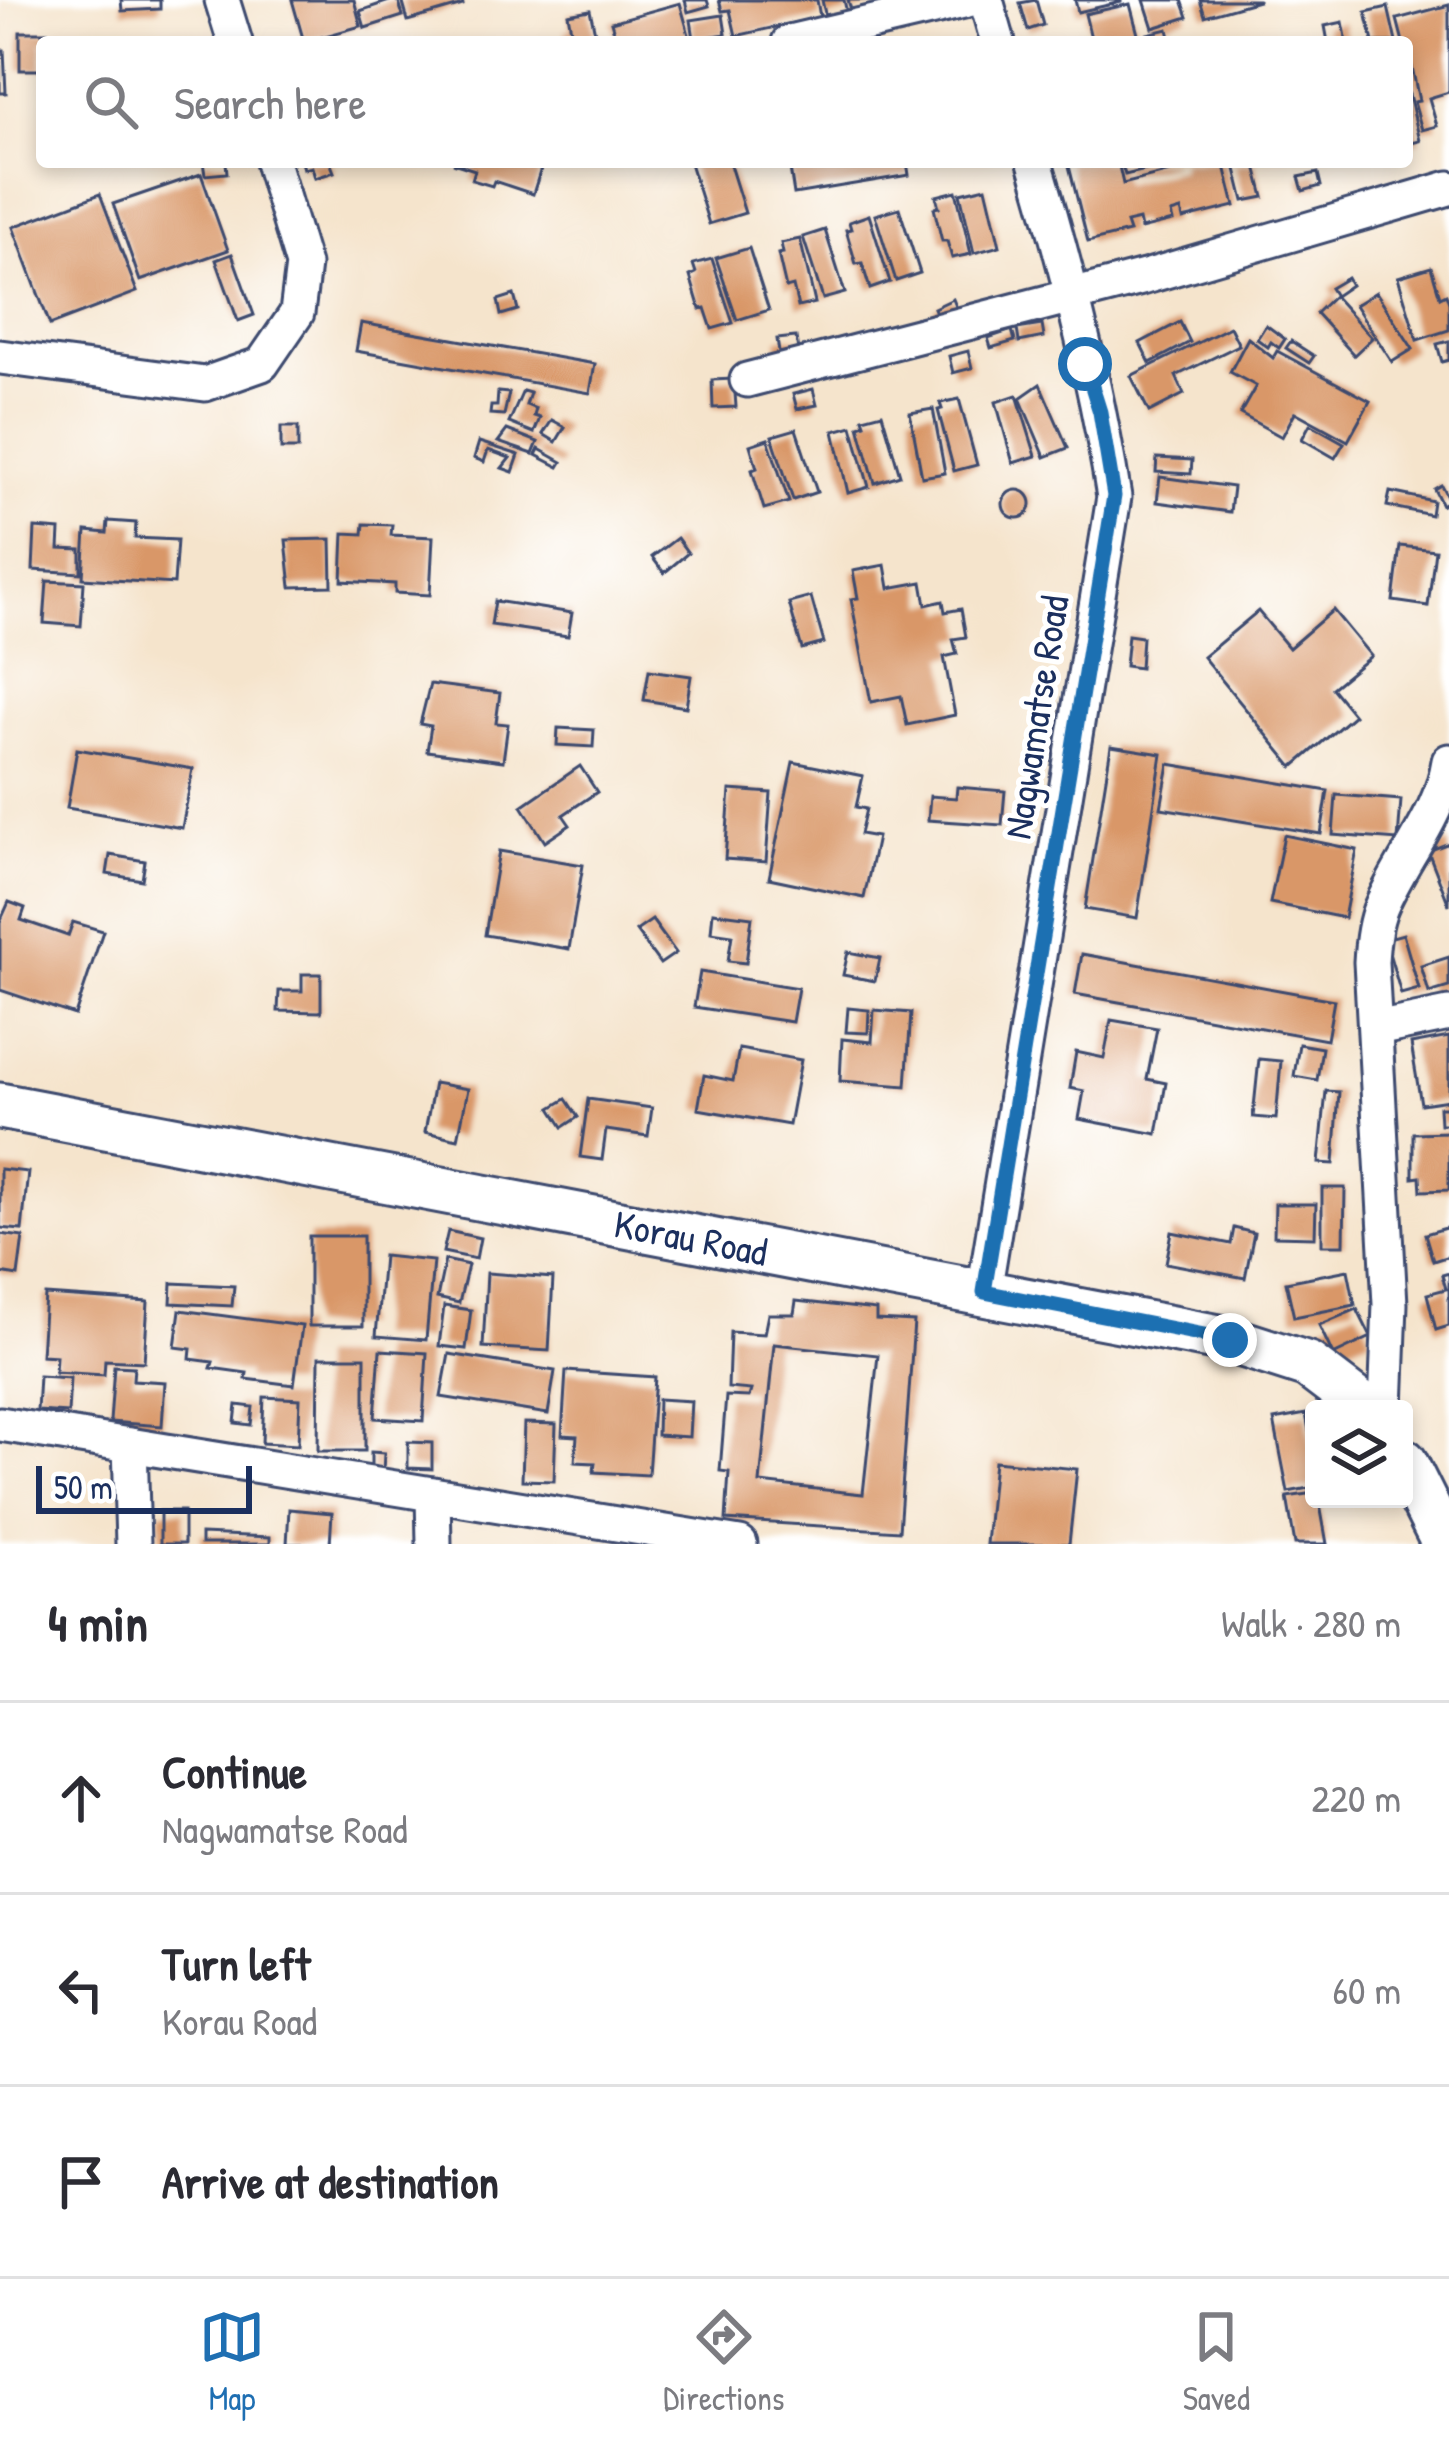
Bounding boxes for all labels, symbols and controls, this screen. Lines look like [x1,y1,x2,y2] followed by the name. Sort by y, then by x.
[36,36,1413,168] search box
[78,69,144,135] icon: search
[174,72,366,133] text: Search here
[1058,337,1112,391] route start
[990,592,1080,842] street label: Nagwamatse Road
[610,1196,772,1278] street label: Korau Road
[1203,1313,1257,1367] route end
[1305,1400,1413,1508] map controls
[1305,1400,1413,1508] button: layers
[36,1460,252,1513] scale bar
[54,1465,113,1509] text: 50 m
[48,1588,148,1657] text: 4 min
[1221,1596,1401,1649] text: Walk · 280 m
[162,1741,307,1802] text: Continue
[48,1765,114,1831] icon: ahead
[1312,1771,1401,1824] text: 220 m
[162,1802,407,1855] text: Nagwamatse Road
[162,1933,311,1994] text: Turn left
[48,1957,114,2023] icon: left
[1332,1963,1401,2016] text: 60 m
[162,1994,317,2047] text: Korau Road
[48,2149,114,2215] icon: arrive
[162,2151,499,2212] text: Arrive at destination
[199,2304,265,2420] tab: Map
[663,2304,785,2420] tab: Directions
[1183,2304,1250,2420] tab: Saved

